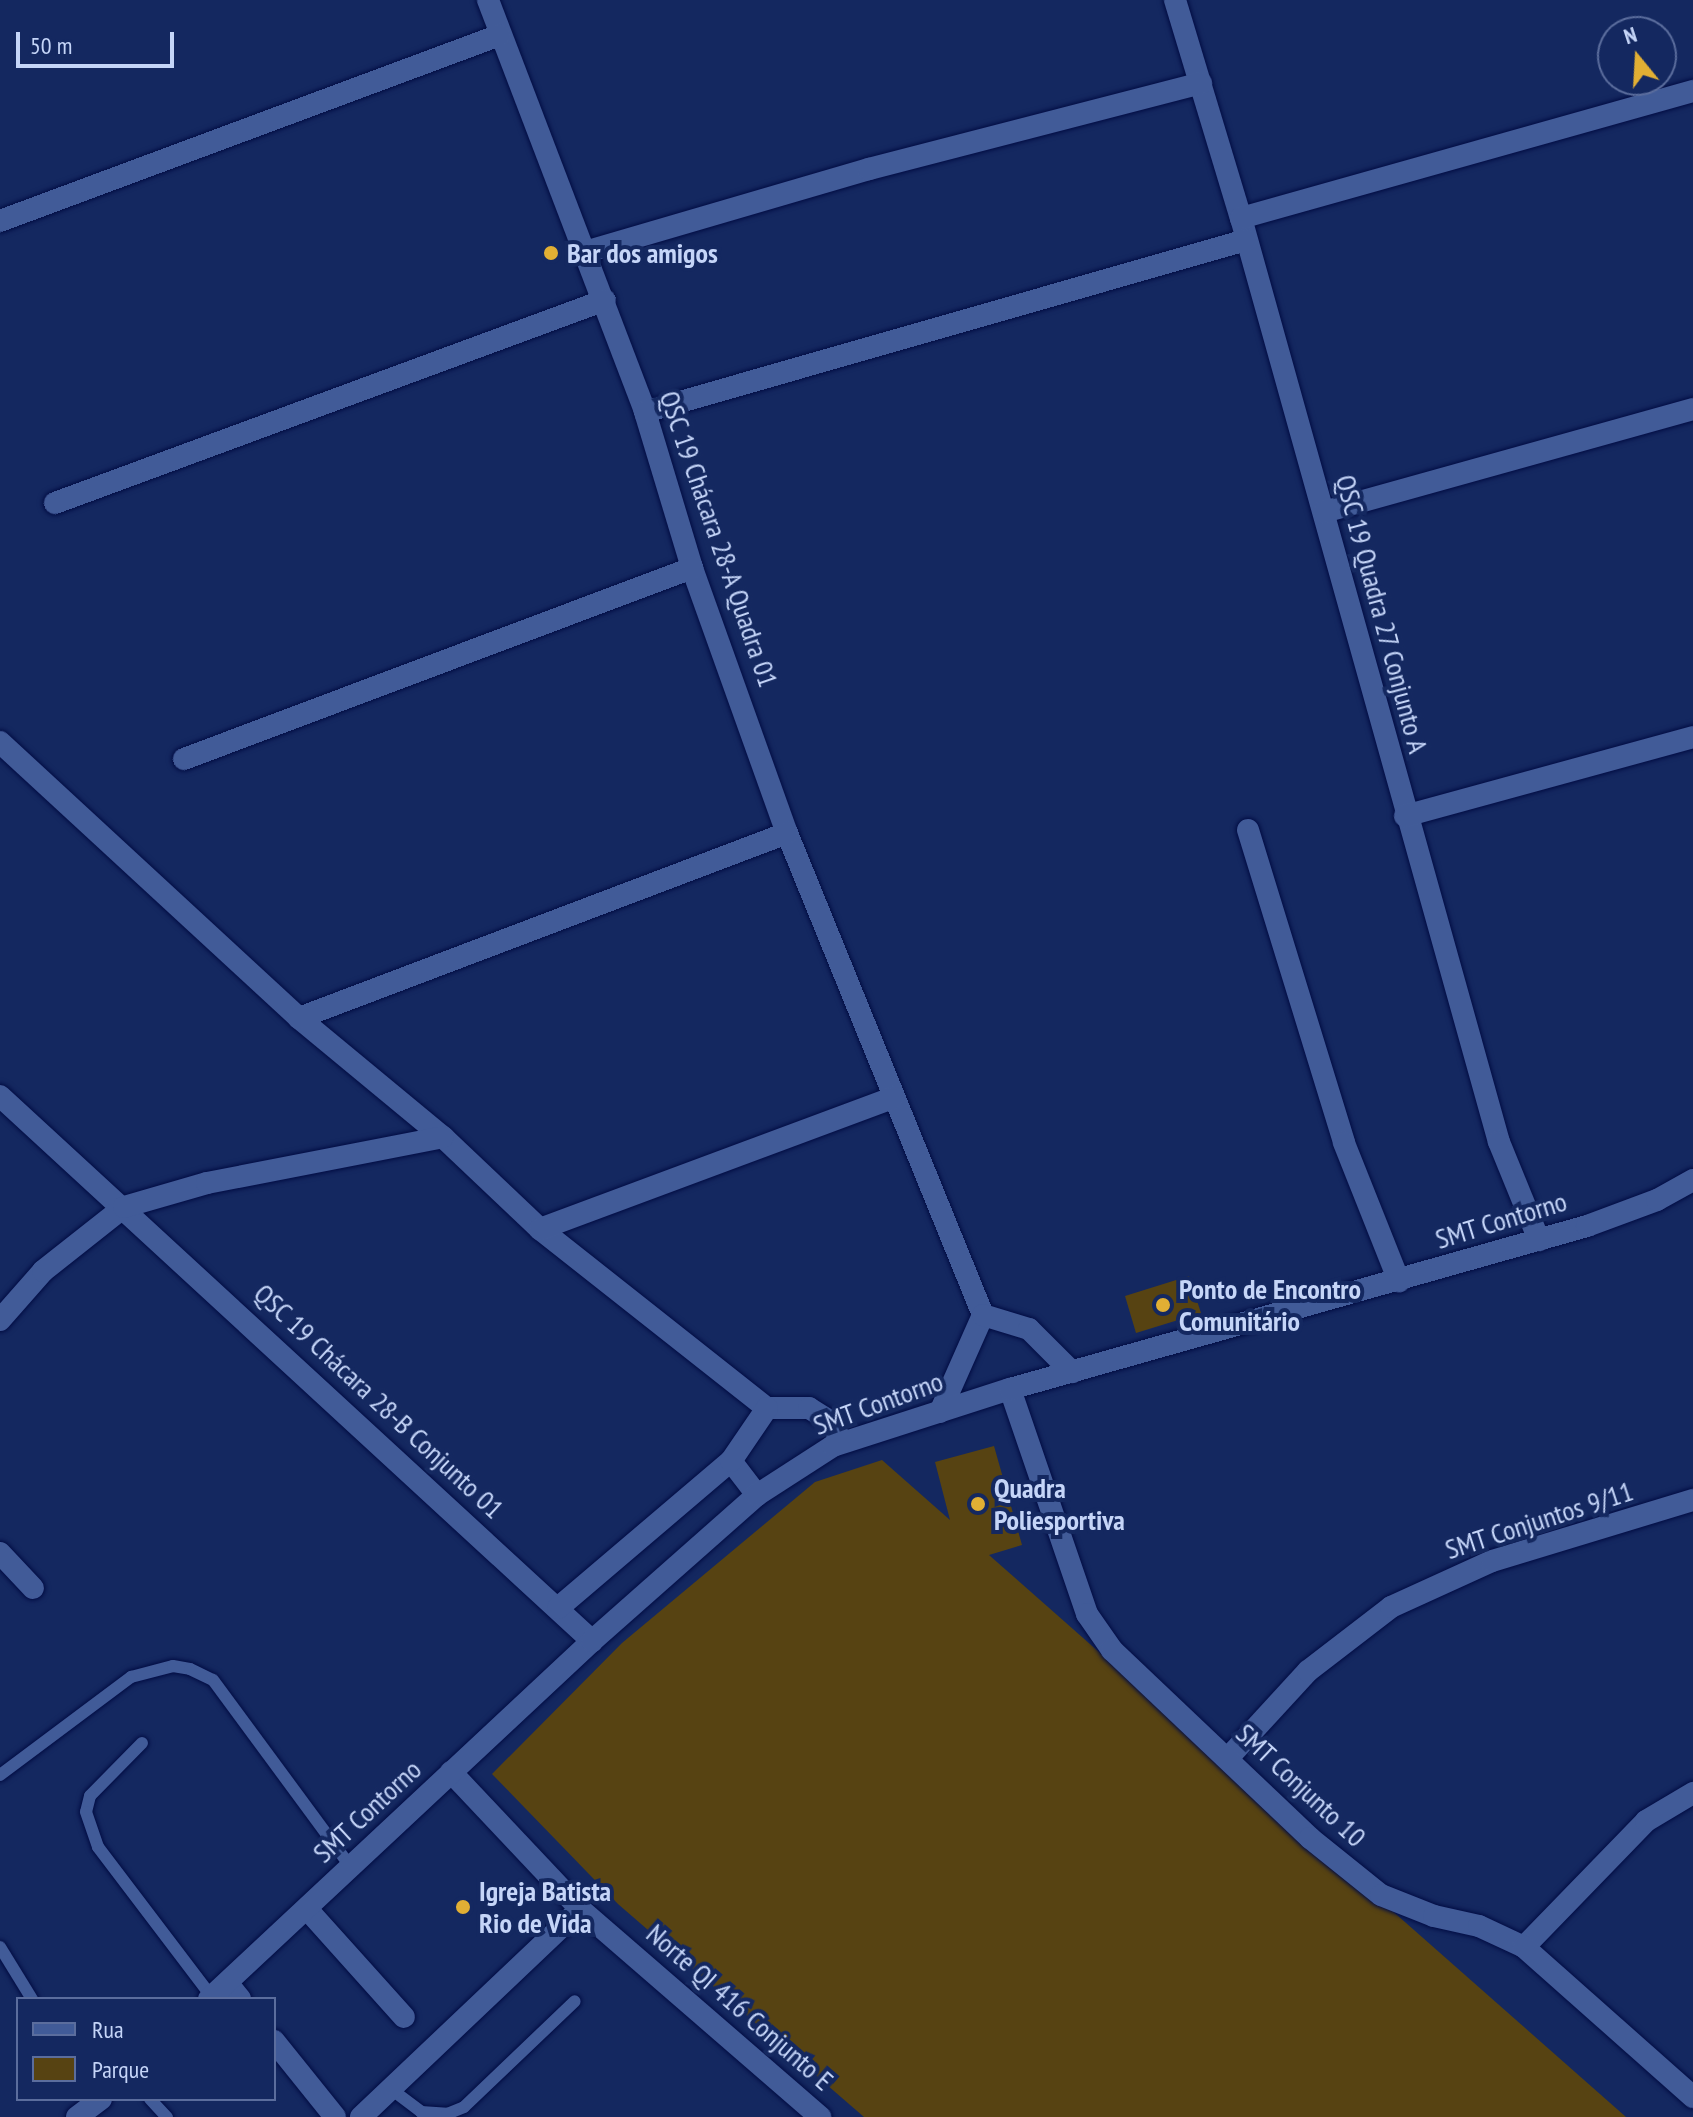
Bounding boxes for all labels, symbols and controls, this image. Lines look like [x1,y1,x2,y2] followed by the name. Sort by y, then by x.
[20,16,178,66] scale bar
[1597,16,1677,96] north arrow
[1620,20,1640,50] text: N
[30,30,72,61] text: 50 m
[567,236,718,270] place label: Bar dos amigos
[542,244,560,262] marker: Bar dos amigos
[652,386,786,692] street label: QSC 19 Chácara 28-A Quadra 01
[1328,470,1436,758] street label: QSC 19 Quadra 27 Conjunto A
[1431,1184,1571,1256] street label: SMT Contorno
[1179,1272,1361,1338] place label: Ponto de Encontro Comunitário
[247,1276,511,1526] street label: QSC 19 Chácara 28-B Conjunto 01
[1154,1296,1172,1314] marker: Ponto de Encontro Comunitário
[808,1364,948,1442] street label: SMT Contorno
[994,1471,1125,1537] place label: Quadra Poliesportiva
[1441,1474,1637,1566] street label: SMT Conjuntos 9/11
[969,1495,987,1513] marker: Quadra Poliesportiva
[1229,1716,1373,1854] street label: SMT Conjunto 10
[306,1752,428,1870] street label: SMT Contorno
[479,1874,611,1940] place label: Igreja Batista Rio de Vida
[454,1898,472,1916] marker: Igreja Batista Rio de Vida
[640,1917,840,2097] street label: Norte QI 416 Conjunto E
[16,1997,276,2101] legend
[92,2014,124,2045] text: Rua
[92,2054,149,2085] text: Parque

